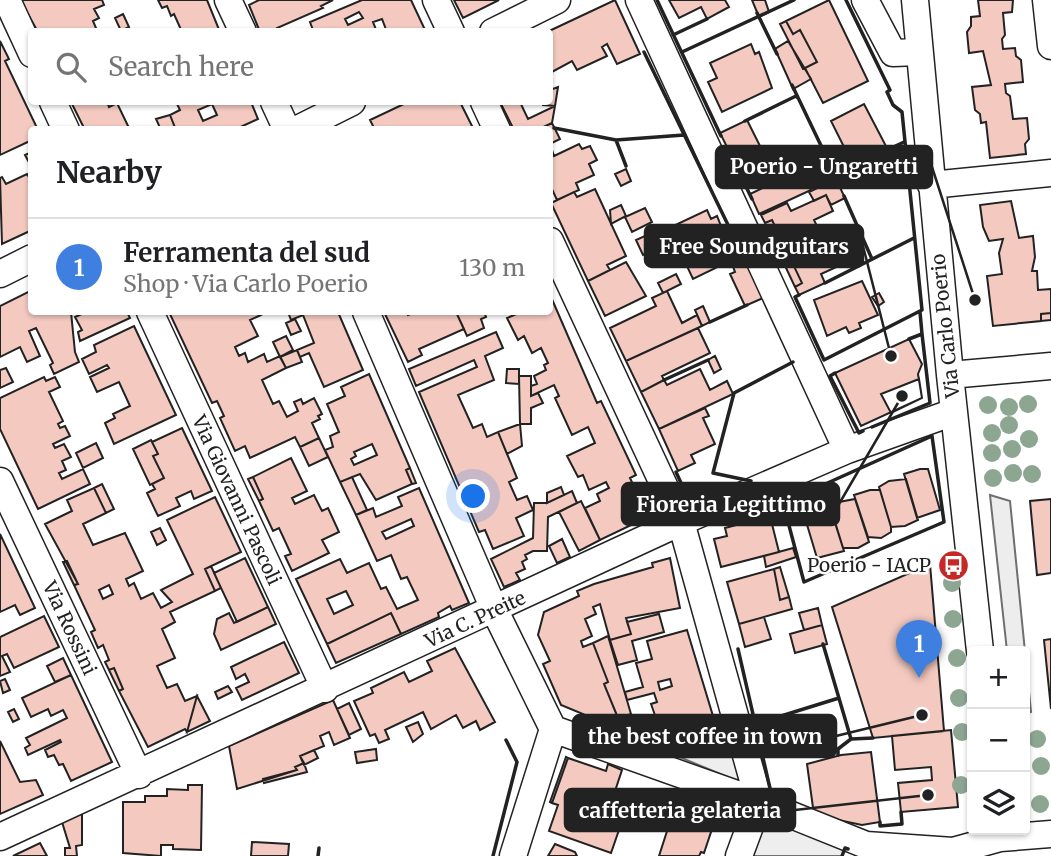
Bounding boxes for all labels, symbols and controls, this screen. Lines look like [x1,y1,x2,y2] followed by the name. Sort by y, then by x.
[28,28,553,105] search box
[52,48,90,86] icon: search
[108,50,254,83] text: Search here
[716,146,932,188] callout: Poerio - Ungaretti
[56,153,162,191] text: Nearby
[730,153,918,180] text: Poerio - Ungaretti
[645,225,863,267] callout: Free Soundguitars
[659,233,849,260] text: Free Soundguitars
[123,236,370,269] text: Ferramenta del sud
[74,253,84,282] text: 1
[459,253,525,282] text: 130 m
[926,253,965,400] street label: Via Carlo Poerio
[123,269,368,298] text: Shop · Via Carlo Poerio
[187,410,287,589] street label: Via Giovanni Pascoli
[456,479,490,513] your location
[622,483,839,525] callout: Fioreria Legittimo
[636,491,826,518] text: Fioreria Legittimo
[937,548,971,582] bus stop icon: Poerio - IACP
[807,553,931,577] place label: Poerio - IACP
[37,576,102,679] street label: Via Rossini
[420,585,529,653] street label: Via C. Preite
[896,620,942,678] pin: 1
[967,646,1030,835] map controls
[967,646,1030,709] button: +
[967,709,1030,772] button: −
[573,715,836,757] callout: the best coffee in town
[588,723,822,750] text: the best coffee in town
[967,772,1030,835] button: layers
[565,789,795,831] callout: caffetteria gelateria
[579,797,781,824] text: caffetteria gelateria

